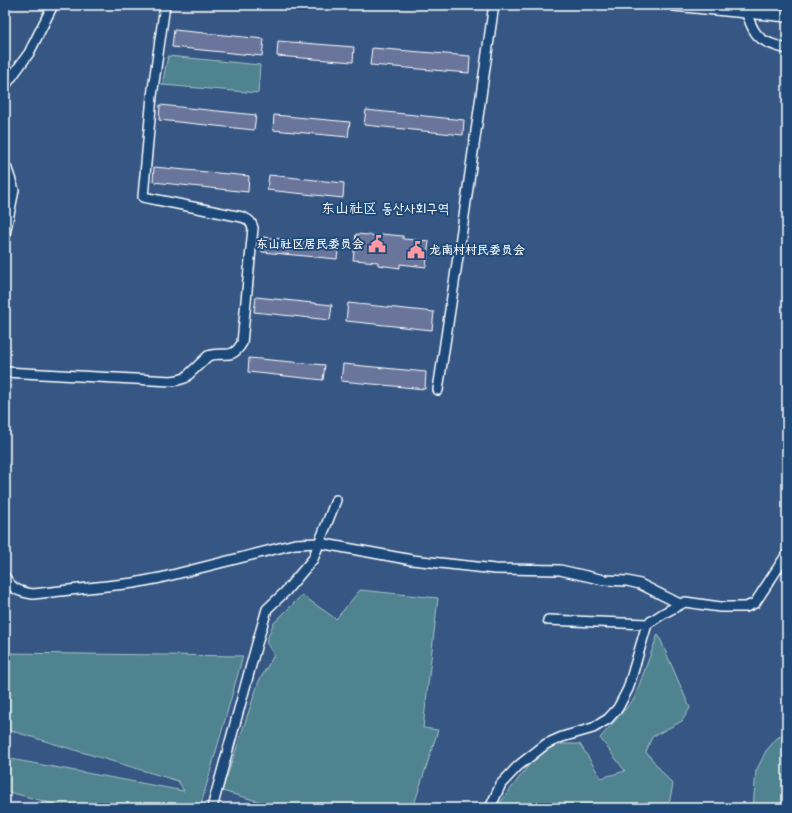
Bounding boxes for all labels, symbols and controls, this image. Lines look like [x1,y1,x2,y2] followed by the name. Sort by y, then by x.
[321,197,449,218] district label: 东山社区 동산사회구역
[256,234,364,252] place label: 东山社区居民委员会
[367,234,387,254] public building icon: 东山社区居民委员会
[406,240,426,260] public building icon: 龙南村村民委员会
[429,240,525,258] place label: 龙南村村民委员会

